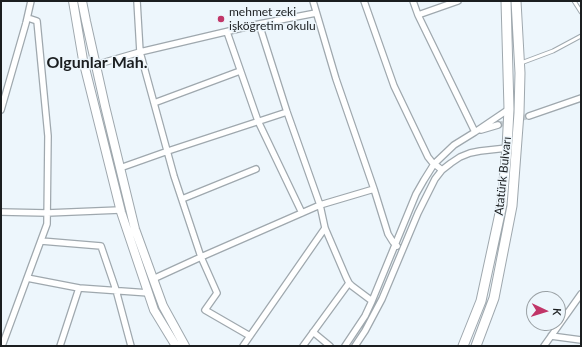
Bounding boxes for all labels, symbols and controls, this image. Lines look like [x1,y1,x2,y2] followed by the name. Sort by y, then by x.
[229,5,316,33] place label: mehmet zeki işköğretim okulu
[216,14,226,24] marker: mehmet zeki işköğretim okulu
[46,53,148,73] district label: Olgunlar Mah.
[492,136,514,216] street label: Atatürk Bulvarı
[526,291,566,331] north arrow
[551,308,564,316] text: K

